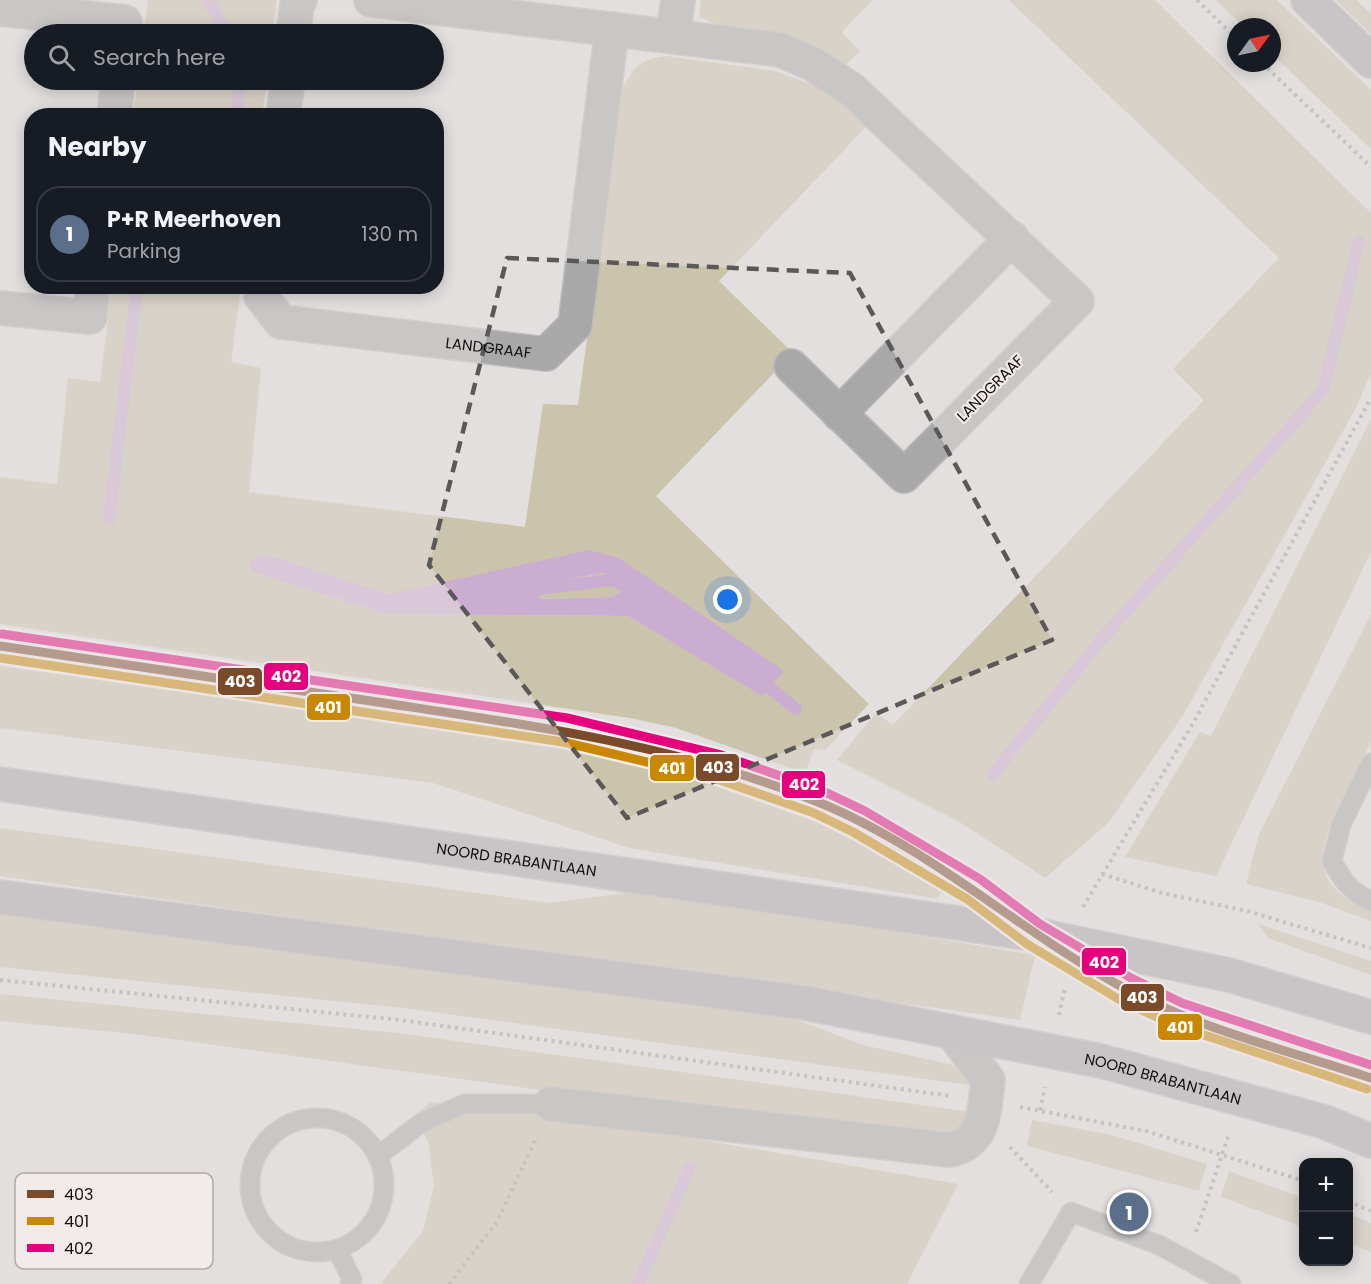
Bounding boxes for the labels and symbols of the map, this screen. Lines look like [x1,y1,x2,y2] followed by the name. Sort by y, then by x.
[1227,18,1281,72] north arrow
[445,331,533,363] street label: LANDGRAAF
[952,350,1028,426] street label: LANDGRAAF
[713,585,742,614] your location
[263,662,309,691] line badge: 402
[271,665,301,688] text: 402
[217,667,263,696] line badge: 403
[225,670,255,693] text: 403
[306,693,351,721] line badge: 401
[314,696,342,719] text: 401
[695,753,740,782] line badge: 403
[649,754,695,782] line badge: 401
[703,756,733,779] text: 403
[658,757,686,780] text: 401
[781,770,826,799] line badge: 402
[789,773,819,796] text: 402
[435,837,598,881] street label: NOORD BRABANTLAAN
[1081,947,1127,976] line badge: 402
[1089,951,1119,974] text: 402
[1120,983,1165,1012] line badge: 403
[1127,986,1157,1009] text: 403
[1157,1013,1203,1041] line badge: 401
[1166,1016,1194,1039] text: 401
[1083,1048,1244,1109] street label: NOORD BRABANTLAAN
[15,1173,213,1269] legend
[64,1183,94,1206] text: 403
[1110,1190,1148,1234] pin: 1
[64,1210,89,1233] text: 401
[64,1237,93,1260] text: 402

